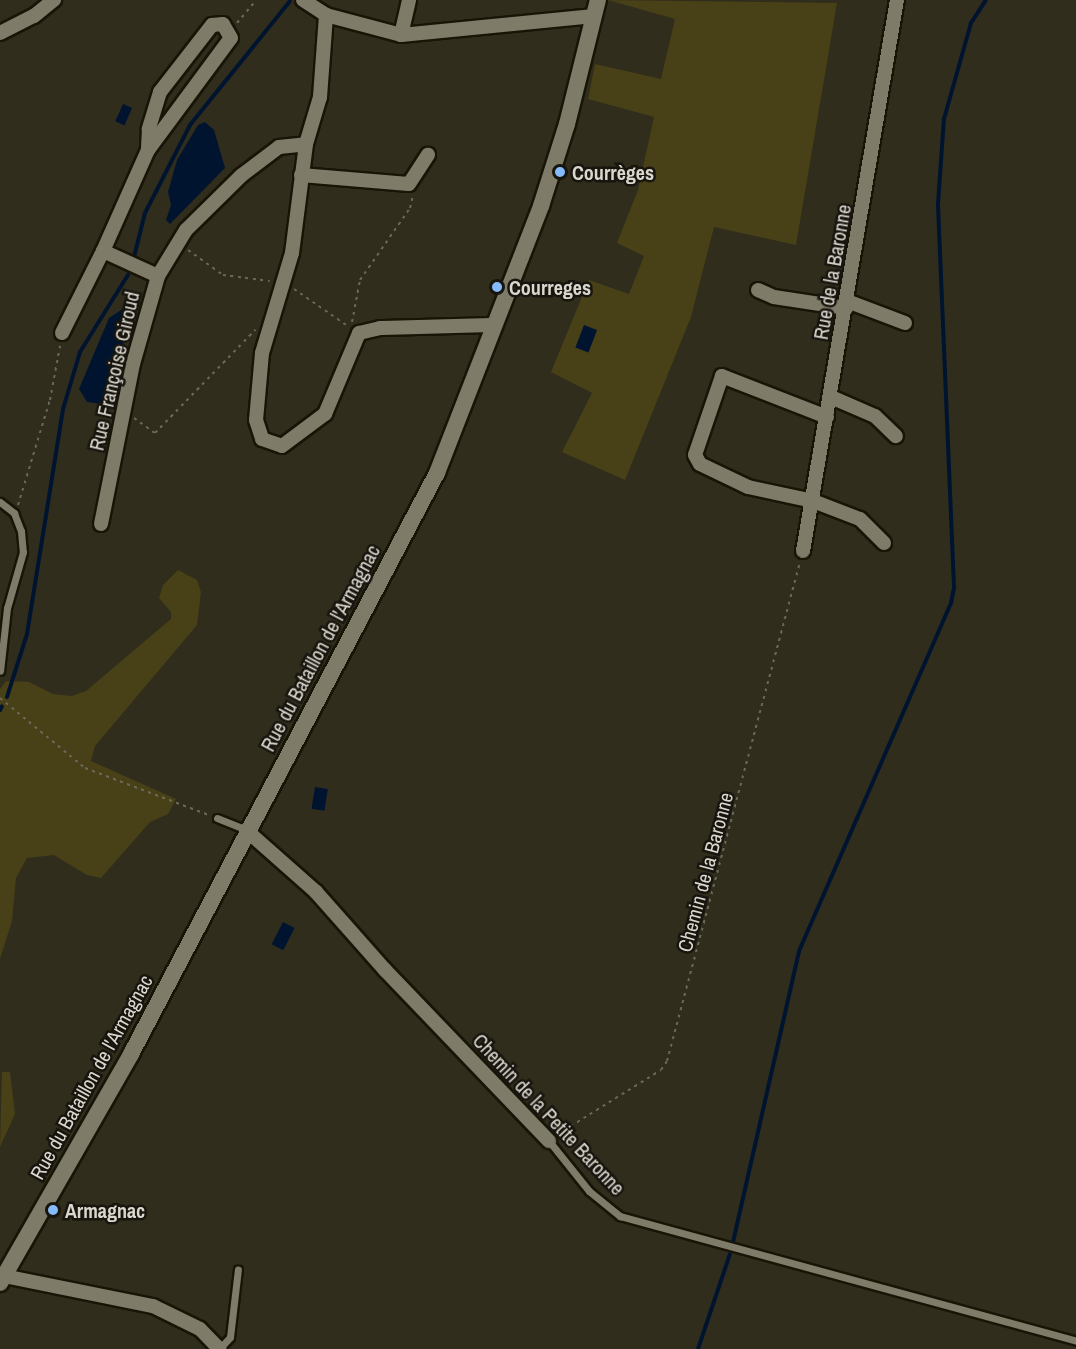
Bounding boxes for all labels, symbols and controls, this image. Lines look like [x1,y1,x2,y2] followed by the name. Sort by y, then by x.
[572,160,654,184] place label: Courrèges
[553,165,567,179] marker: Courrèges
[808,203,856,341] street label: Rue de la Baronne
[509,275,591,299] place label: Courreges
[490,280,504,294] marker: Courreges
[84,289,144,453] street label: Rue Françoise Giroud
[255,541,385,755] street label: Rue du Bataillon de l'Armagnac
[672,790,738,954] street label: Chemin de la Baronne
[25,971,157,1183] street label: Rue du Bataillon de l'Armagnac
[468,1028,630,1200] street label: Chemin de la Petite Baronne
[65,1198,145,1222] place label: Armagnac
[46,1203,60,1217] marker: Armagnac

